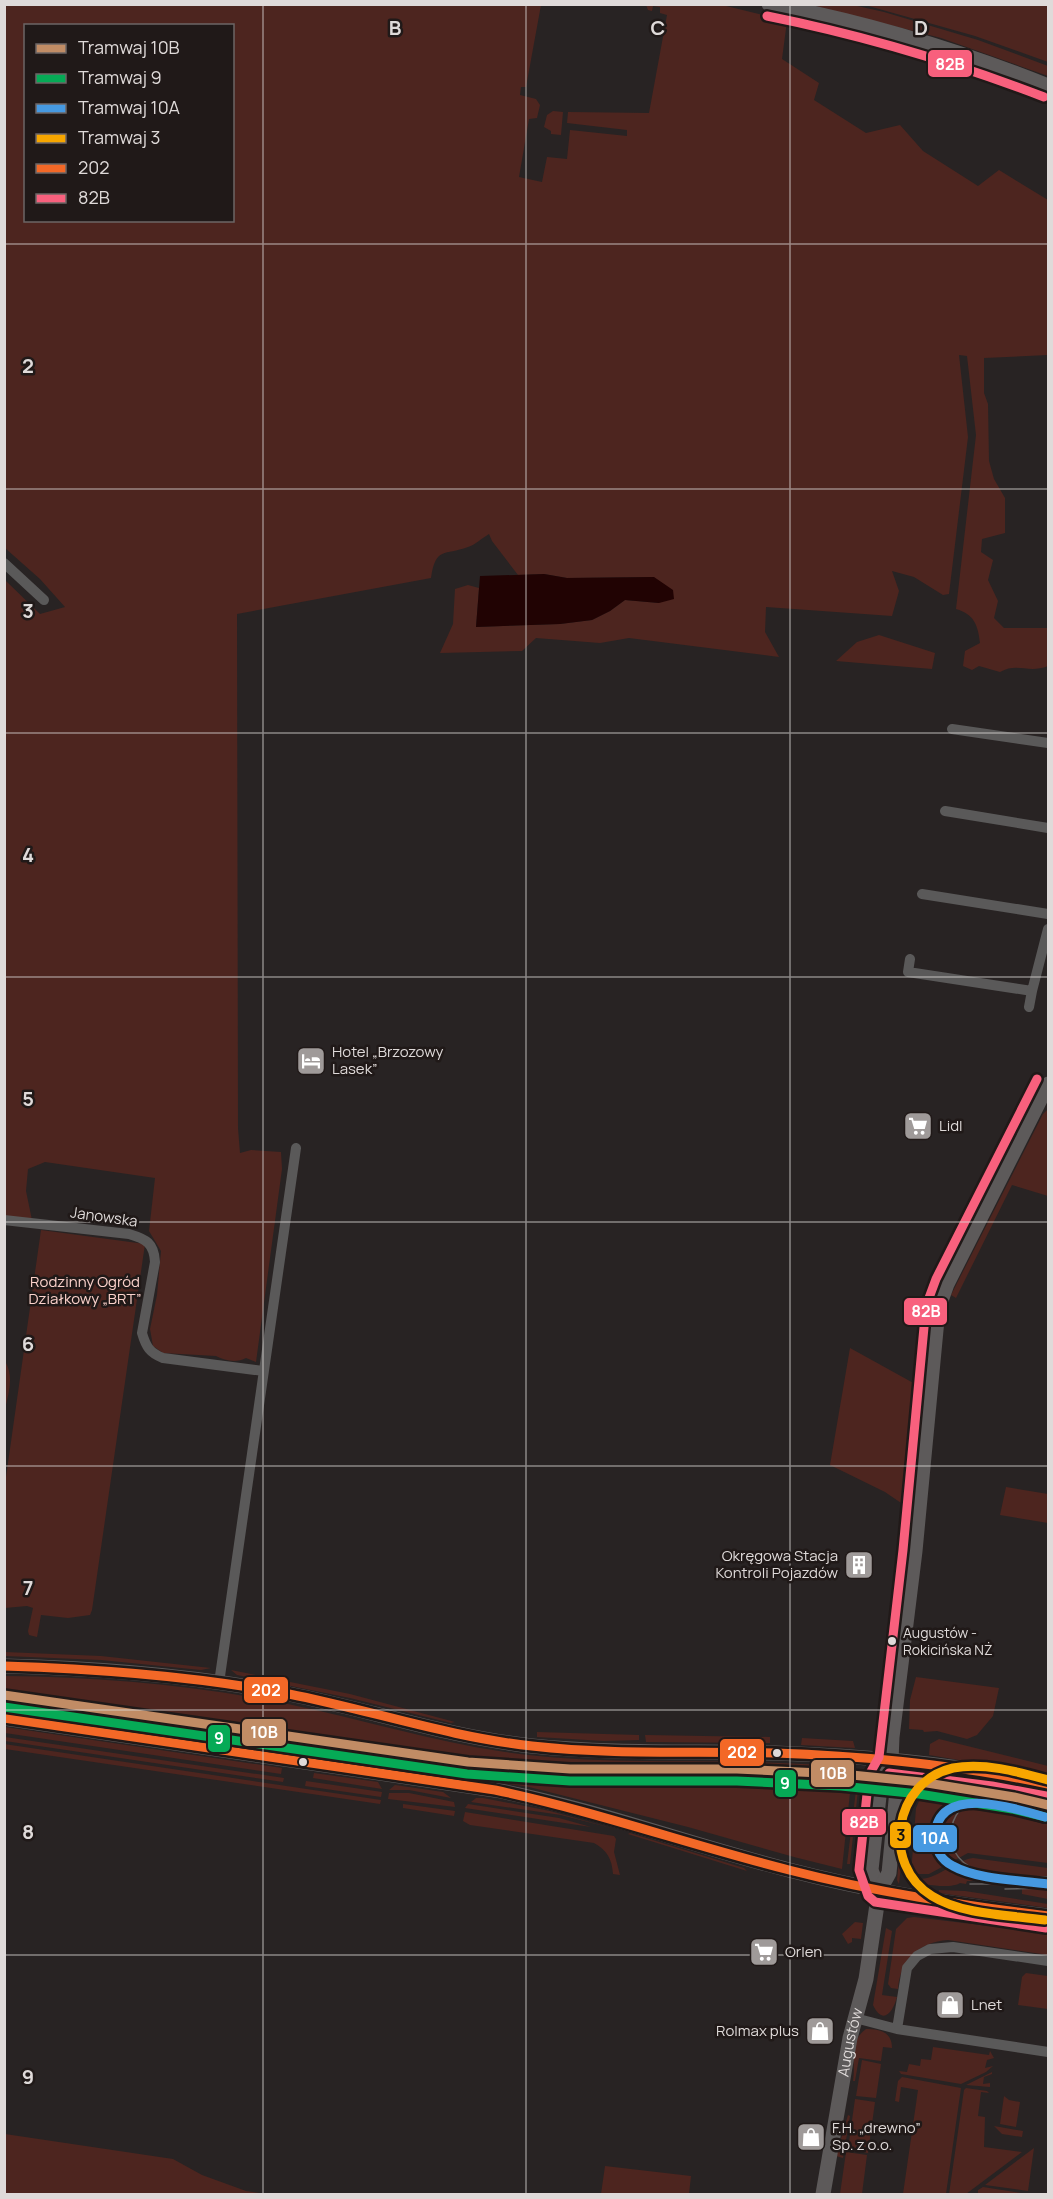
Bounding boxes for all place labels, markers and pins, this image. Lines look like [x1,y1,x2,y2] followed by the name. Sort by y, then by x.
[332,1041,444,1079] place label: Hotel „Brzozowy Lasek”
[295,1045,327,1077] hotel icon: Hotel „Brzozowy Lasek”
[902,1110,934,1142] supermarket icon: Lidl
[939,1115,963,1136] place label: Lidl
[715,1545,838,1583] place label: Okręgowa Stacja Kontroli Pojazdów
[843,1549,875,1581] building icon: Okręgowa Stacja Kontroli Pojazdów
[903,1623,993,1659] place label: Augustów - Rokicińska NŻ
[886,1635,898,1647] marker: Augustów - Rokicińska NŻ
[771,1747,783,1759] unlabelled marker
[297,1756,309,1768] unlabelled marker
[748,1936,780,1968] supermarket icon: Orlen
[785,1941,822,1962] place label: Orlen
[934,1989,966,2021] shop icon: Lnet
[971,1994,1002,2015] place label: Lnet
[804,2015,836,2047] shop icon: Rolmax plus
[716,2020,799,2041] place label: Rolmax plus
[832,2117,921,2155] place label: F.H. „drewno” Sp. z o.o.
[795,2121,827,2153] shop icon: F.H. „drewno” Sp. z o.o.

